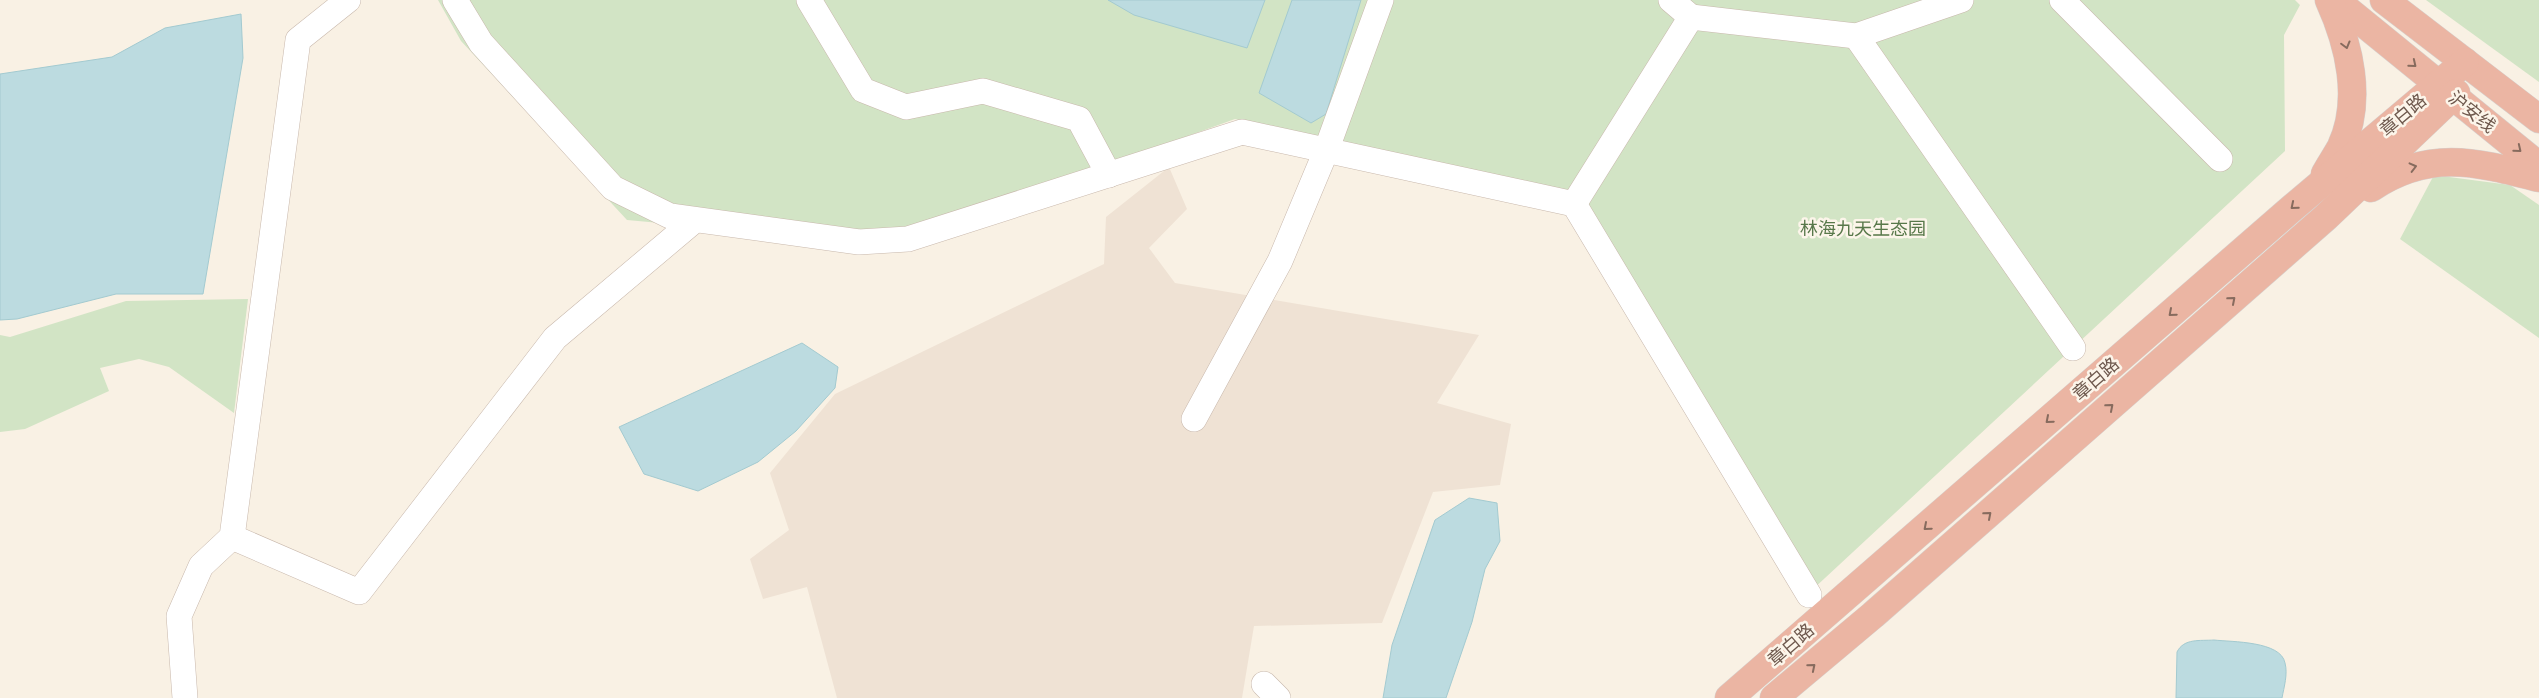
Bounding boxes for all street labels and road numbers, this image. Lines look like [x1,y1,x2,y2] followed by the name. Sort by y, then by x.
[2444,87,2499,138] street label: 沪安线
[2376,90,2431,141] street label: 章白路
[2069,354,2124,405] street label: 章白路
[1764,620,1819,671] street label: 章白路

